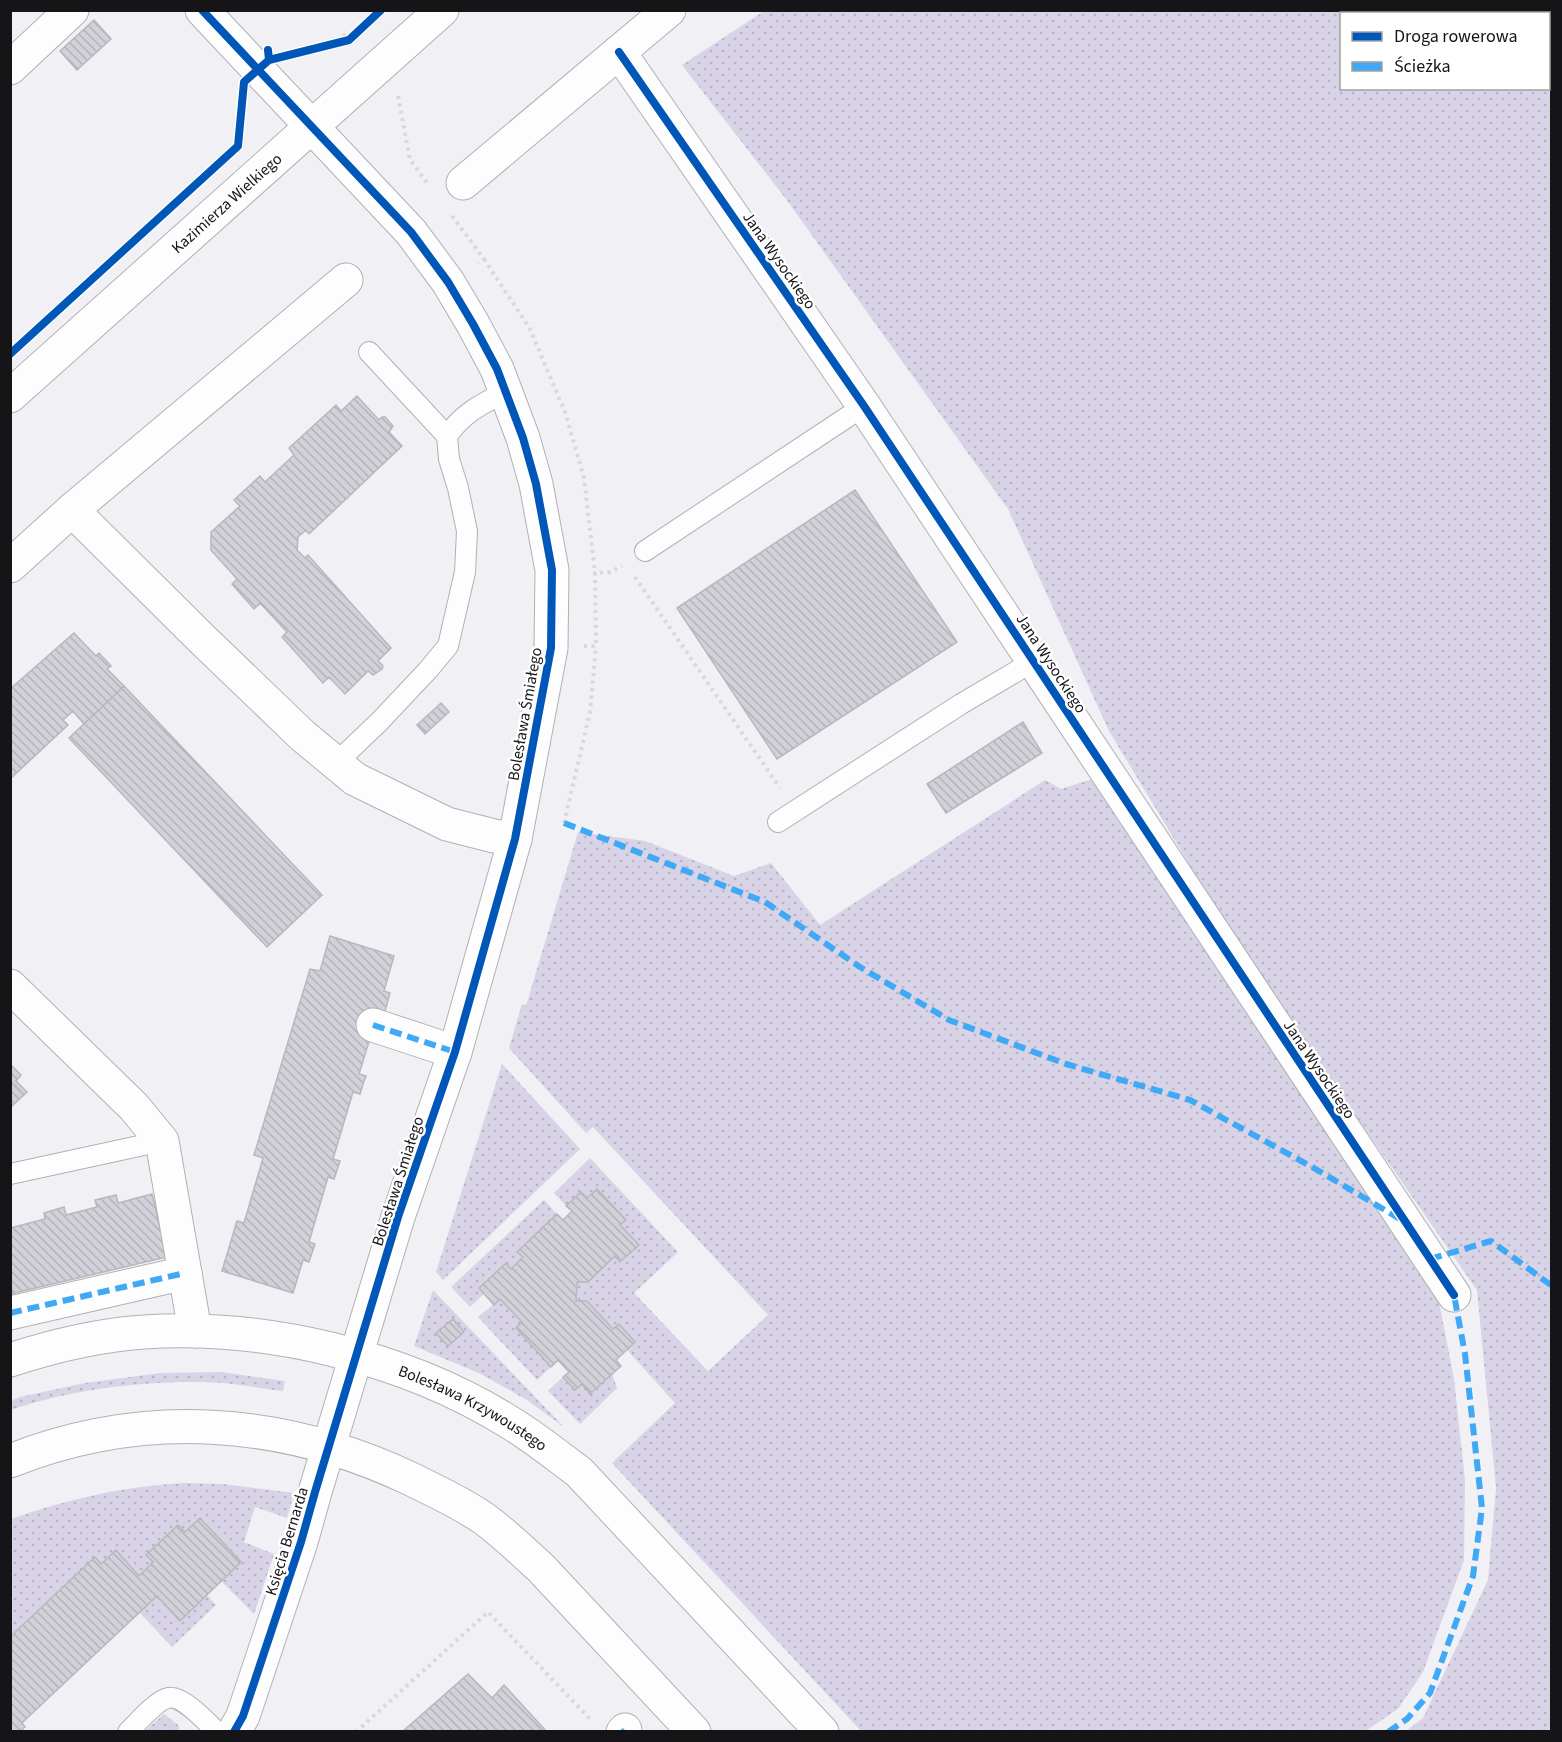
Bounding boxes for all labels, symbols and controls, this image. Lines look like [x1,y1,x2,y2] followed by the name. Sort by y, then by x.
[1340,12,1550,90] legend
[1394,24,1518,49] text: Droga rowerowa
[1394,54,1451,79] text: Ścieżka
[167,148,287,259] street label: Kazimierza Wielkiego
[737,207,821,314] street label: Jana Wysockiego
[1011,609,1092,718] street label: Jana Wysockiego
[502,646,548,783] street label: Bolesława Śmiałego
[1278,1016,1360,1123] street label: Jana Wysockiego
[367,1114,429,1249] street label: Bolesława Śmiałego
[395,1360,552,1457] street label: Bolesława Krzywoustego
[260,1484,314,1598] street label: Księcia Bernarda

